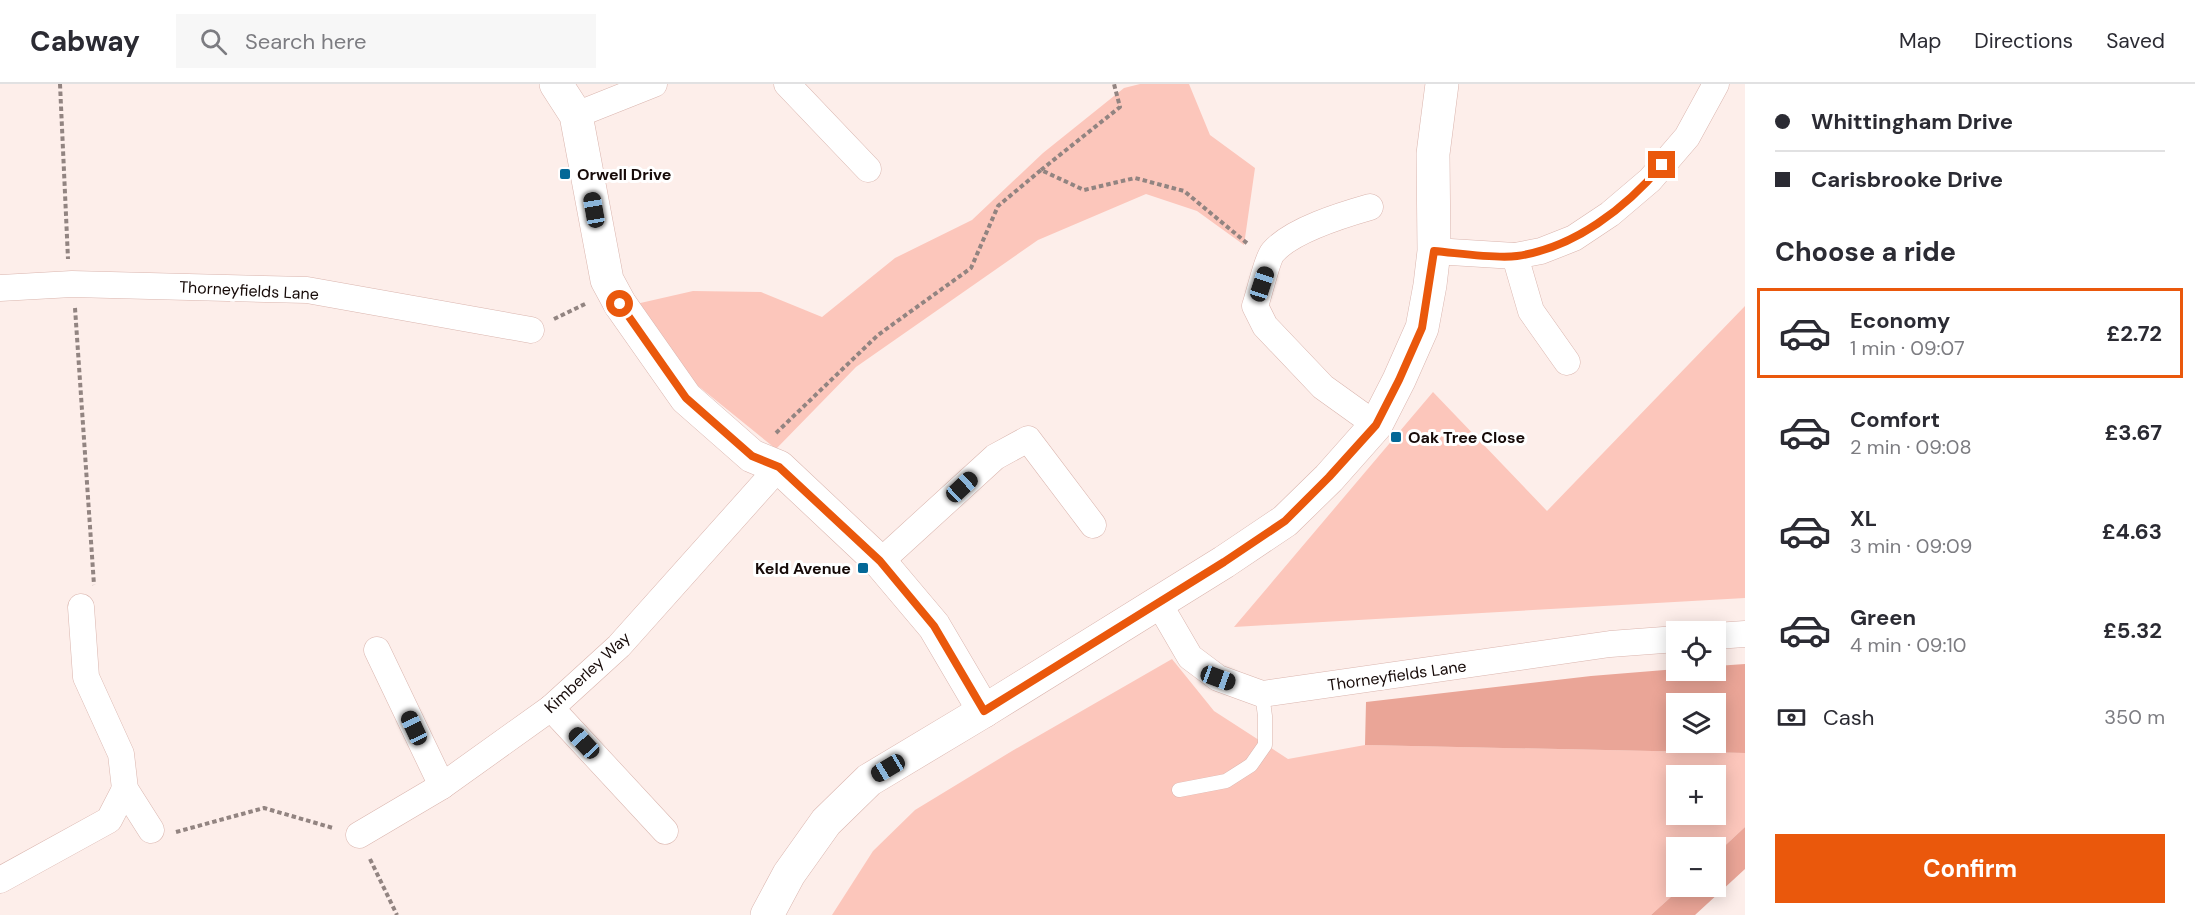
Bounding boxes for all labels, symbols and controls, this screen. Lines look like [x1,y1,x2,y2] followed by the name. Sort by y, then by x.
[176,14,596,68] search box
[30,23,140,60] text: Cabway
[197,25,230,58] icon: search
[245,27,366,56] text: Search here
[1899,27,1941,55] text: Map
[1974,27,2073,55] text: Directions
[2106,27,2165,55] text: Saved
[1811,107,2013,136] text: Whittingham Drive
[1648,151,1675,178] route end
[577,164,671,185] place label: Orwell Drive
[1811,165,2003,194] text: Carisbrooke Drive
[558,167,572,181] marker: Orwell Drive
[582,191,606,229] car
[1775,234,1956,269] text: Choose a ride
[1248,264,1276,304] car
[179,276,319,305] street label: Thorneyfields Lane
[606,290,633,317] route start
[1778,306,1832,360] icon: car
[1850,306,1950,335] text: Economy
[2106,319,2162,348] text: £2.72
[1850,335,1965,361] text: 1 min · 09:07
[1778,405,1832,459] icon: car
[1850,405,1940,434] text: Comfort
[2105,418,2162,447] text: £3.67
[1408,427,1525,448] place label: Oak Tree Close
[1389,430,1403,444] marker: Oak Tree Close
[1850,434,1972,460] text: 2 min · 09:08
[943,468,981,506] car
[1778,504,1832,558] icon: car
[1850,504,1877,533] text: XL
[2102,517,2162,546] text: £4.63
[1850,533,1972,559] text: 3 min · 09:09
[755,558,851,579] place label: Keld Avenue
[856,561,870,575] marker: Keld Avenue
[1778,603,1832,657] icon: car
[1850,603,1916,632] text: Green
[2103,616,2162,645] text: £5.32
[1666,621,1726,897] map controls
[1666,621,1726,681] button: locate
[540,627,635,718] street label: Kimberley Way
[1850,632,1966,658] text: 4 min · 09:10
[1326,655,1468,696] street label: Thorneyfields Lane
[1198,663,1238,693] car
[1666,693,1726,753] button: layers
[1775,701,1808,734] icon: cash
[1823,703,1874,732] text: Cash
[2104,704,2165,730] text: 350 m
[398,708,430,748] car
[565,724,603,762] car
[868,751,908,785] car
[1666,765,1726,825] button: +
[1775,834,2165,903] button: Confirm
[1666,837,1726,897] button: −

